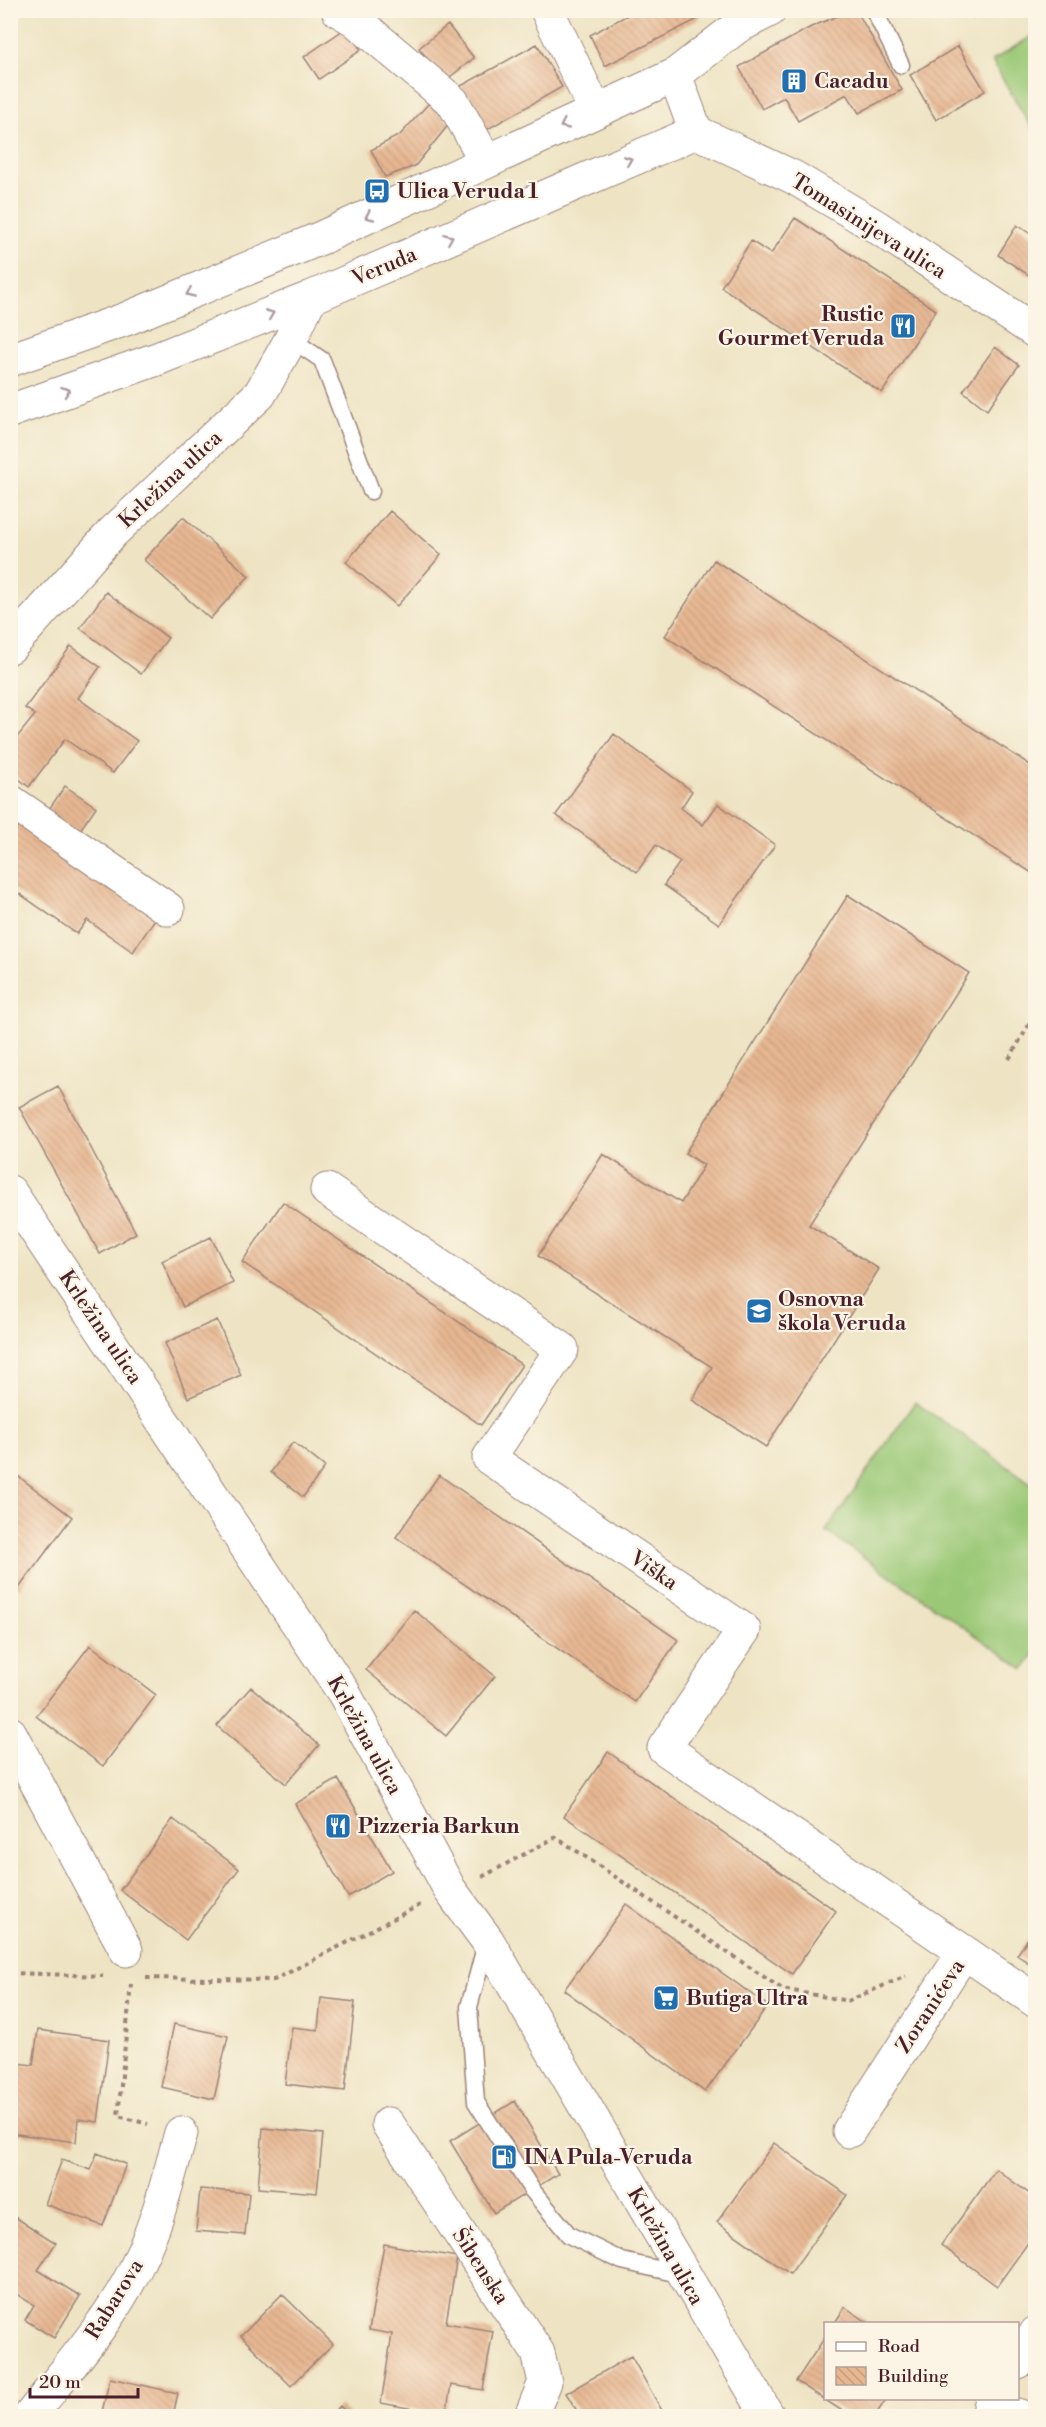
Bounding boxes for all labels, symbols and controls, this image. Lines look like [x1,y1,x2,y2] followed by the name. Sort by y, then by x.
[779,66,809,96] building icon: Cacadu
[814,69,889,95] place label: Cacadu
[560,117,571,129] one-way arrow
[622,155,633,167] one-way arrow
[786,169,951,285] street label: Tomasinijeva ulica
[362,176,392,206] bus stop icon: Ulica Veruda 1
[397,179,538,205] place label: Ulica Veruda 1
[364,208,375,220] one-way arrow
[443,233,454,245] one-way arrow
[347,242,421,293] street label: Veruda
[185,286,196,298] one-way arrow
[718,302,885,352] place label: Rustic Gourmet Veruda
[263,309,274,321] one-way arrow
[888,311,918,341] restaurant icon: Rustic Gourmet Veruda
[60,386,71,399] one-way arrow
[114,425,228,534] street label: Krležina ulica
[53,1266,148,1390] street label: Krležina ulica
[778,1287,907,1337] place label: Osnovna škola Veruda
[744,1296,774,1326] school or university icon: Osnovna škola Veruda
[624,1545,683,1596] street label: Viška
[321,1672,408,1800] street label: Krležina ulica
[323,1811,353,1841] restaurant icon: Pizzeria Barkun
[358,1814,520,1840] place label: Pizzeria Barkun
[891,1954,971,2058] street label: Zoranićeva
[651,1983,681,2013] supermarket icon: Butiga Ultra
[686,1986,809,2012] place label: Butiga Ultra
[489,2142,519,2172] fuel station icon: INA Pula-Veruda
[524,2145,693,2171] place label: INA Pula-Veruda
[621,2183,709,2310] street label: Krležina ulica
[446,2222,517,2310] street label: Šibenska
[80,2254,150,2344] street label: Rabarova
[824,2322,1019,2400] legend
[878,2335,921,2358] text: Road
[30,2361,138,2399] scale bar
[877,2365,949,2388] text: Building
[39,2371,81,2394] text: 20 m

